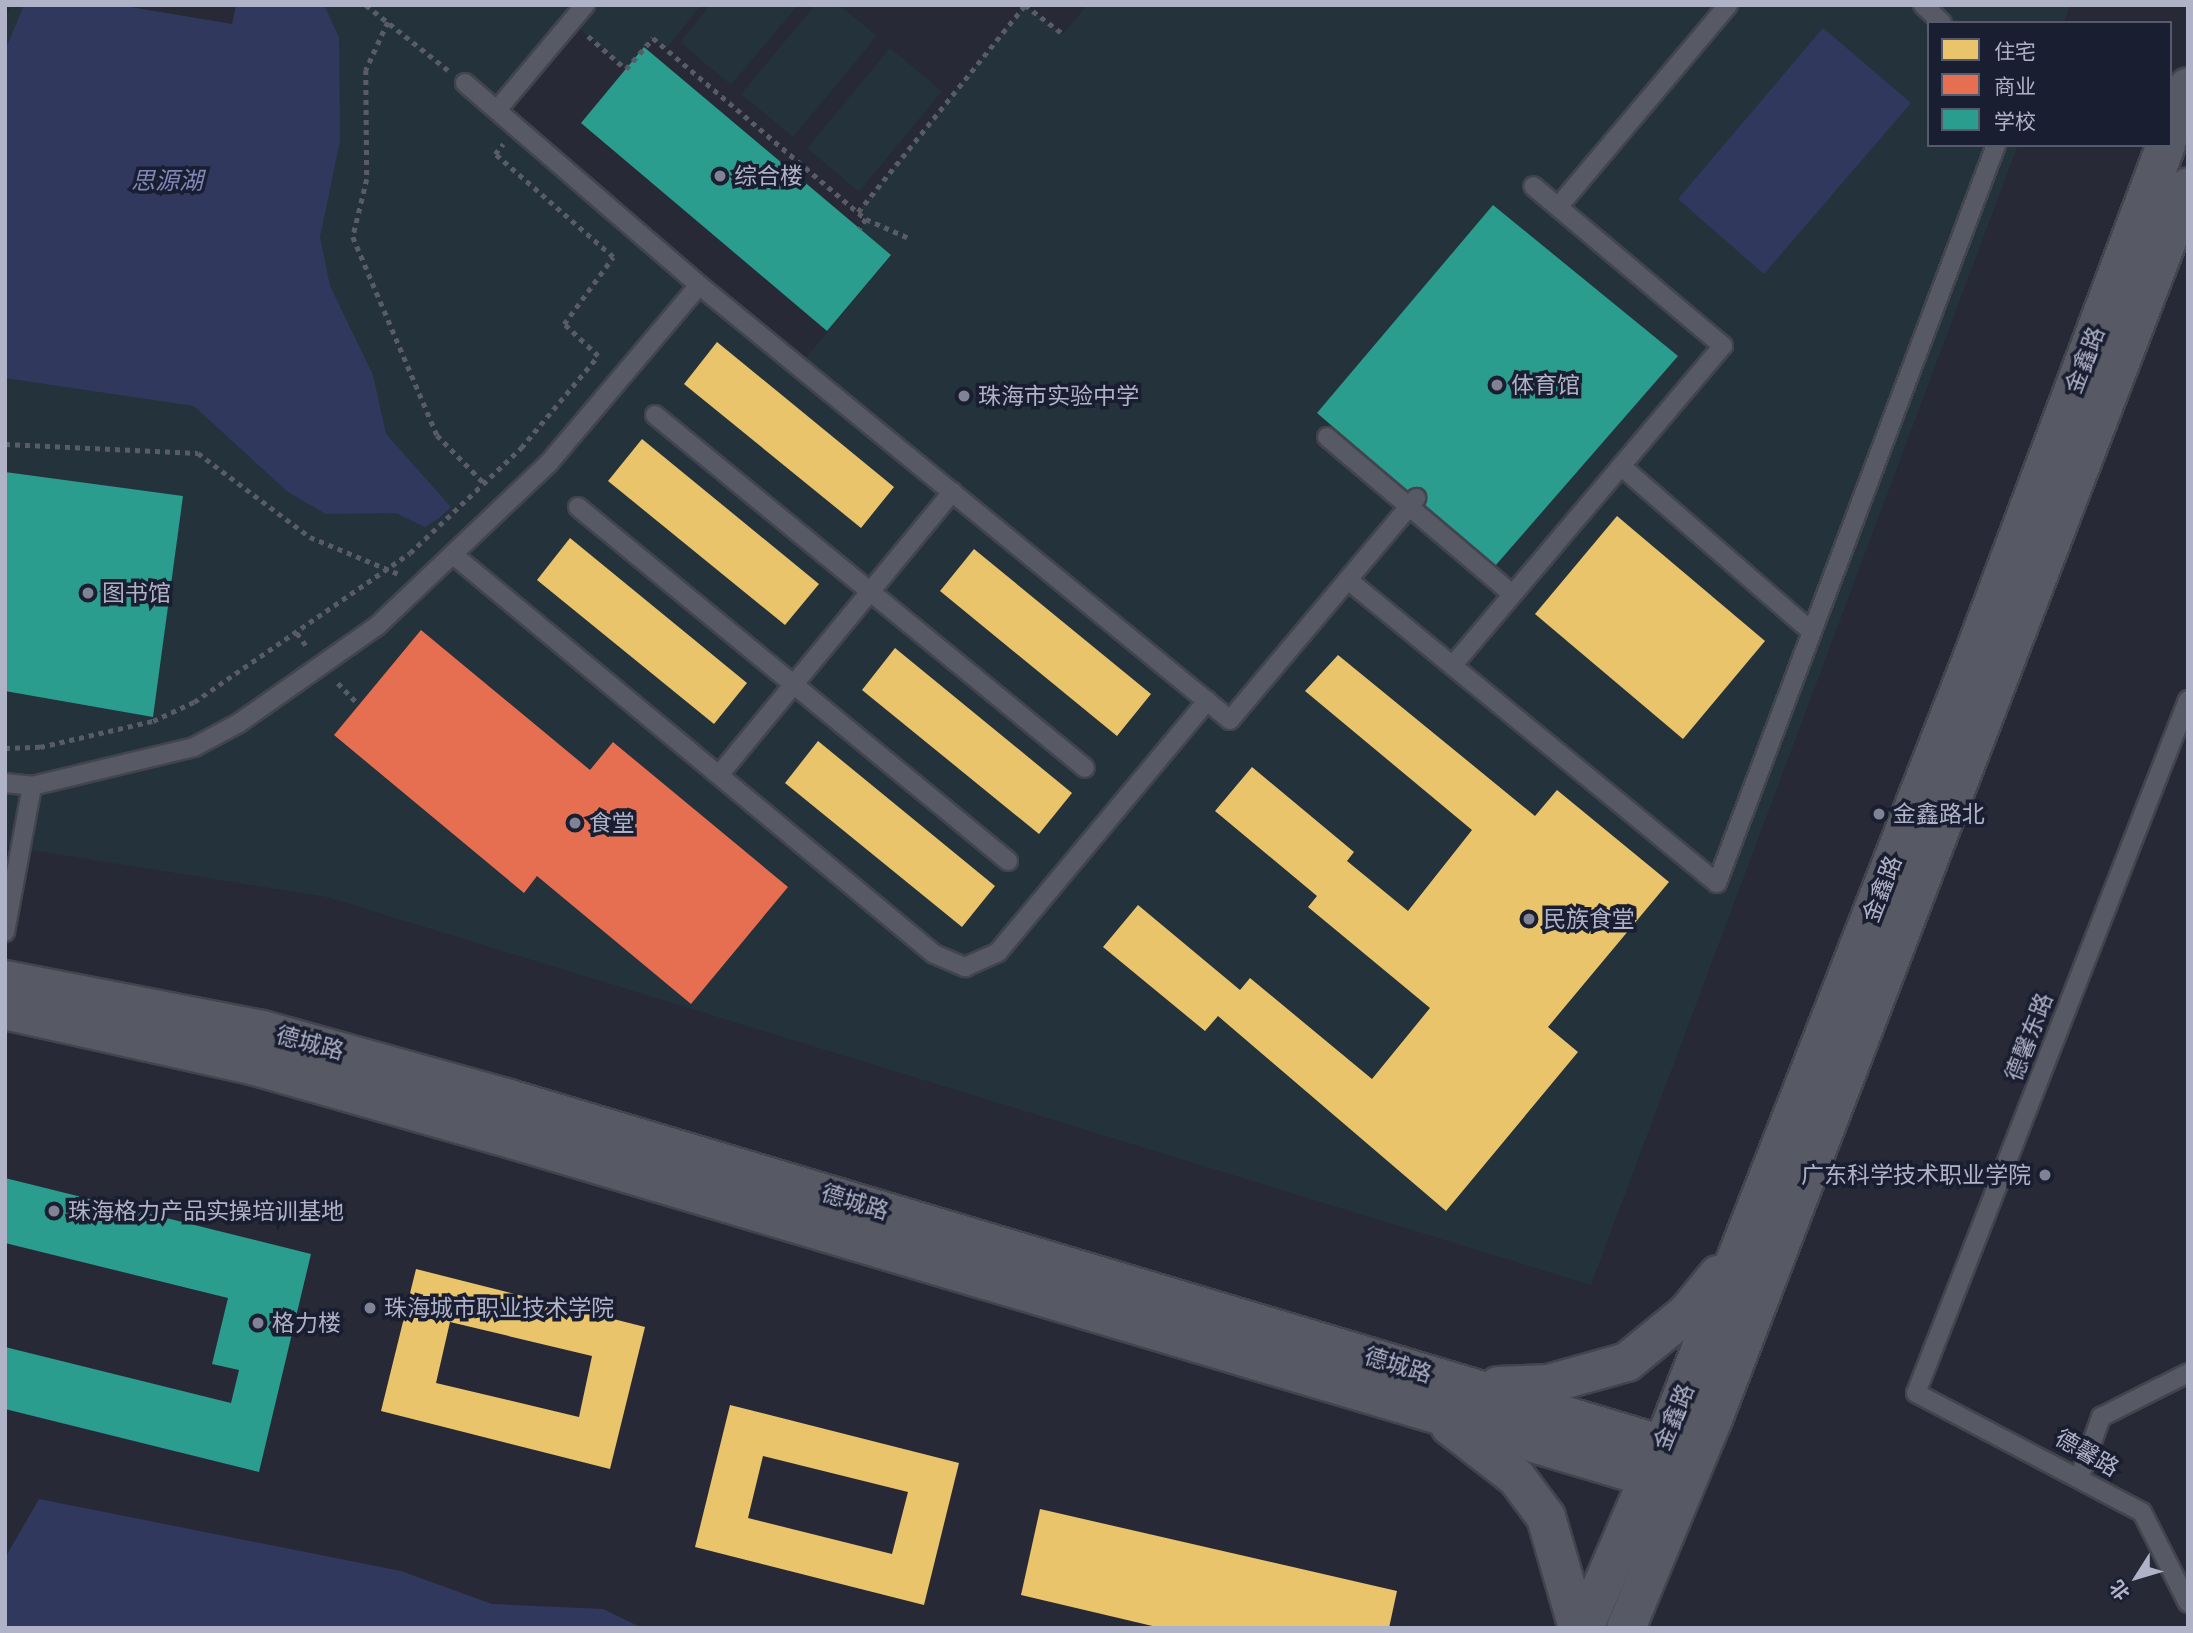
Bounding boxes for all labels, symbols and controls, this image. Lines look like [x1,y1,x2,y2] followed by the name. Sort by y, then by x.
[1927,21,2172,147] legend
[1994,39,2036,64] text: 住宅
[1994,74,2036,99] text: 商业
[1994,109,2036,134] text: 学校
[734,162,803,190] place label: 综合楼
[131,167,203,195] water label: 思源湖
[712,168,728,184] marker: 综合楼
[2060,323,2110,397] street label: 金鑫路
[1511,371,1580,399] place label: 体育馆
[1489,377,1505,393] marker: 体育馆
[978,382,1139,410] place label: 珠海市实验中学
[956,388,972,404] marker: 珠海市实验中学
[102,579,171,607] place label: 图书馆
[80,585,96,601] marker: 图书馆
[1893,800,1985,828] place label: 金鑫路北
[1871,806,1887,822] marker: 金鑫路北
[589,809,635,837] place label: 食堂
[567,815,583,831] marker: 食堂
[1857,852,1907,926] street label: 金鑫路
[1543,905,1635,933] place label: 民族食堂
[1521,911,1537,927] marker: 民族食堂
[2000,989,2058,1085] street label: 德馨东路
[273,1021,347,1065] street label: 德城路
[1801,1161,2031,1189] place label: 广东科学技术职业学院
[2037,1167,2053,1183] marker: 广东科学技术职业学院
[818,1179,892,1225] street label: 德城路
[68,1197,344,1225] place label: 珠海格力产品实操培训基地
[46,1203,62,1219] marker: 珠海格力产品实操培训基地
[384,1294,614,1322] place label: 珠海城市职业技术学院
[362,1300,378,1316] marker: 珠海城市职业技术学院
[272,1309,341,1337] place label: 格力楼
[250,1315,266,1331] marker: 格力楼
[1361,1342,1435,1388] street label: 德城路
[1648,1380,1700,1454] street label: 金鑫路
[2050,1424,2124,1482] street label: 德馨路
[2102,1542,2172,1612] north arrow
[2105,1575,2135,1604] text: 北

